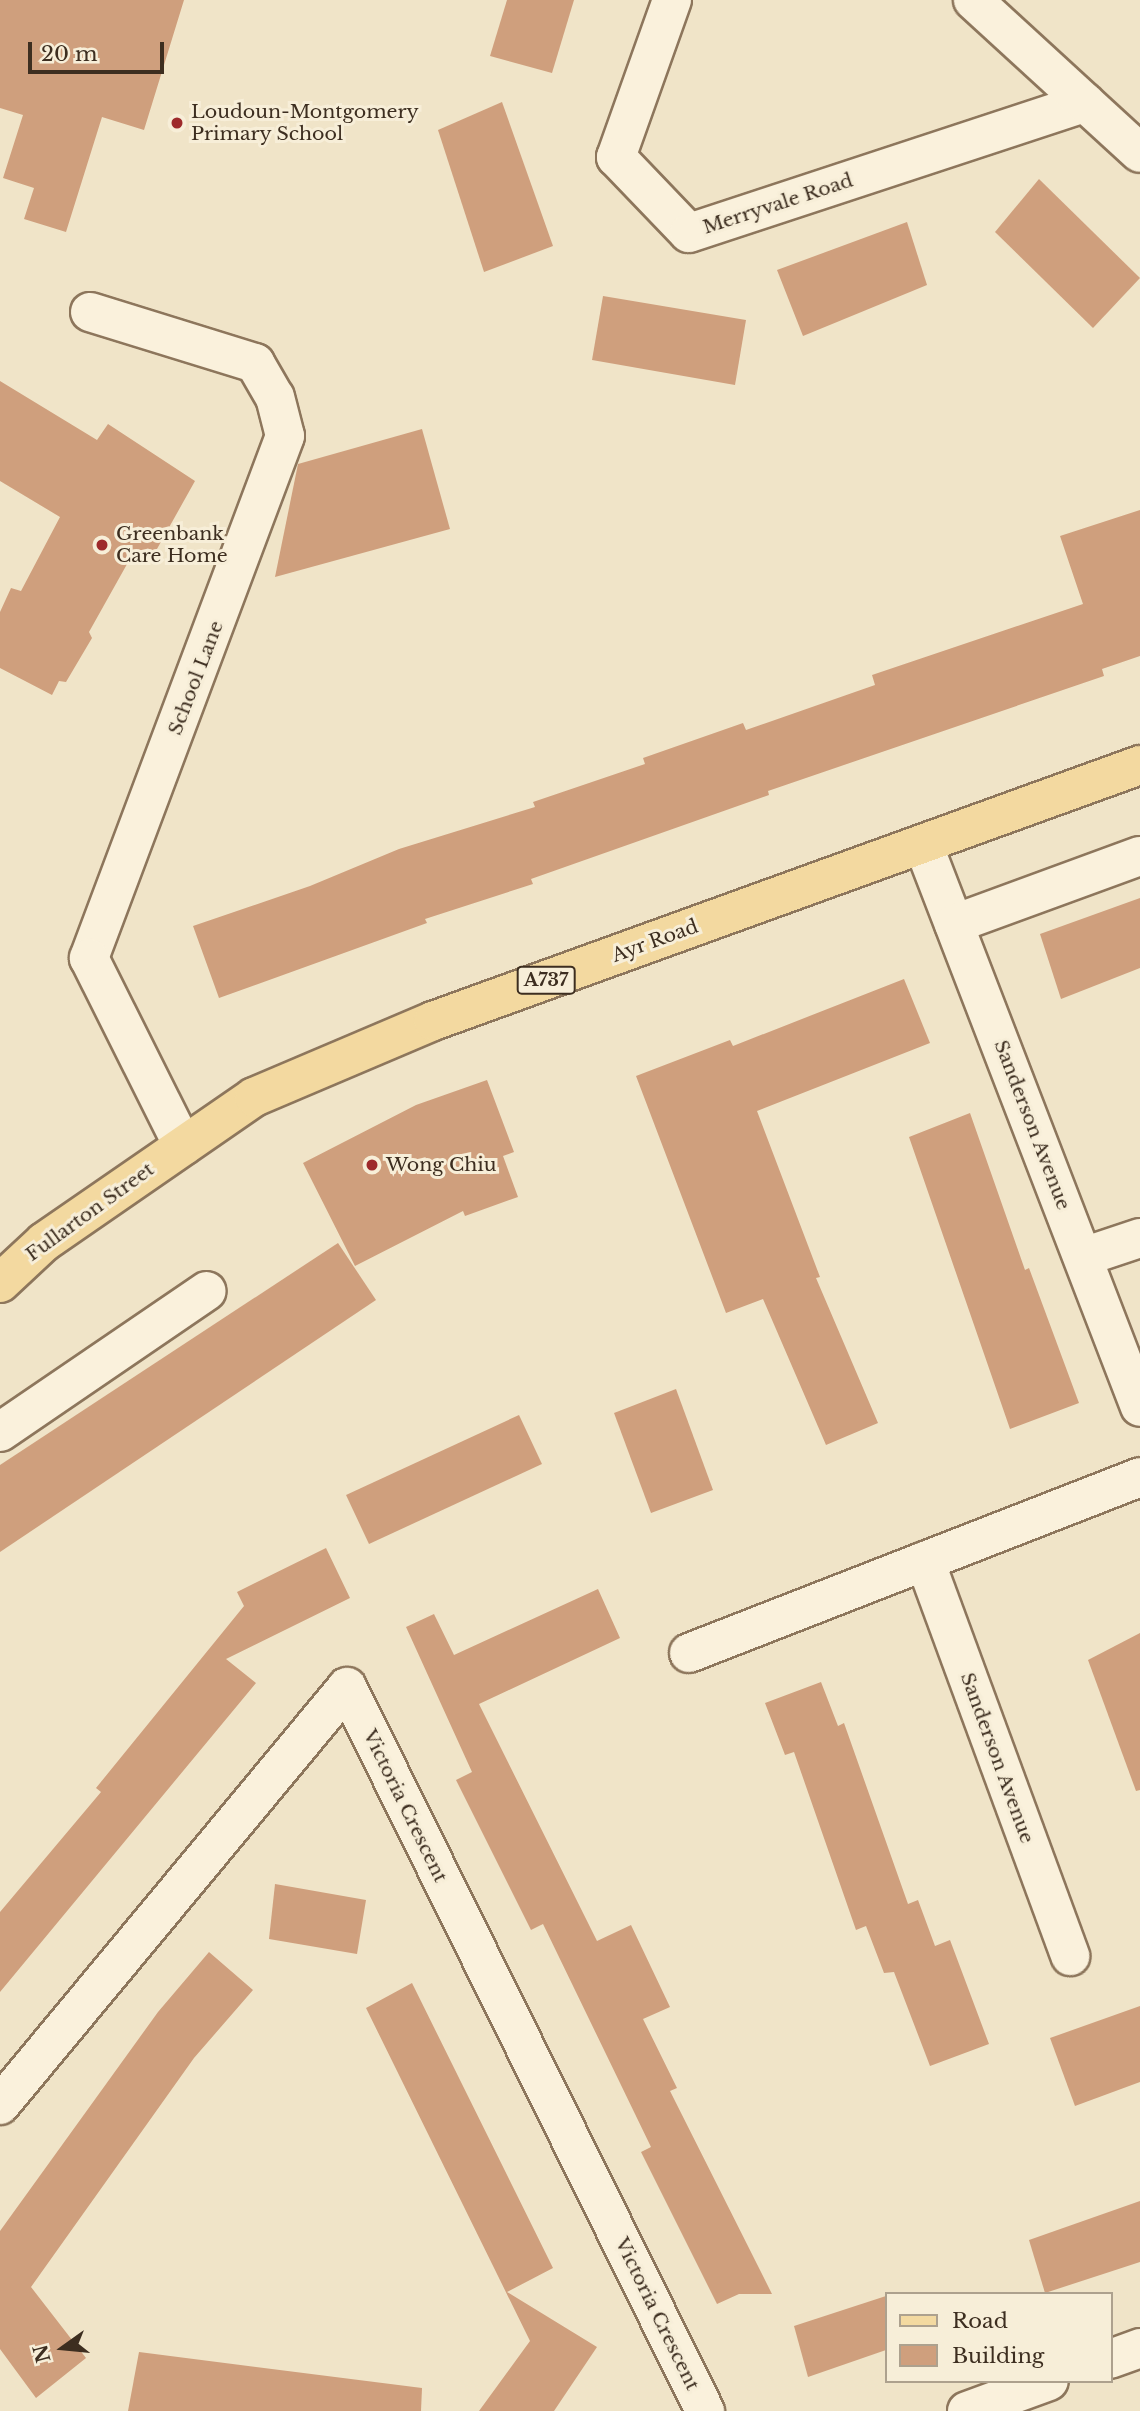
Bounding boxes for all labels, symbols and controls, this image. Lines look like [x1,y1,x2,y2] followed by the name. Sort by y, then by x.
[32,28,168,72] scale bar
[41,41,98,67] text: 20 m
[191,101,419,145] place label: Loudoun-Montgomery Primary School
[169,115,185,131] marker: Loudoun-Montgomery Primary School
[700,169,856,239] street label: Merryvale Road
[116,523,228,567] place label: Greenbank Care Home
[94,537,110,553] marker: Greenbank Care Home
[164,618,228,738] street label: School Lane
[608,915,702,967] street label: Ayr Road
[516,965,576,995] road number: A737
[989,1037,1075,1213] street label: Sanderson Avenue
[386,1154,497,1176] place label: Wong Chiu
[364,1157,380,1173] marker: Wong Chiu
[22,1158,158,1266] street label: Fullarton Street
[955,1669,1039,1847] street label: Sanderson Avenue
[358,1726,452,1886] street label: Victoria Crescent
[610,2234,704,2394] street label: Victoria Crescent
[884,2292,1112,2383] legend
[952,2308,1008,2334] text: Road
[28,2313,98,2383] north arrow
[29,2342,56,2365] text: N
[952,2343,1044,2369] text: Building

